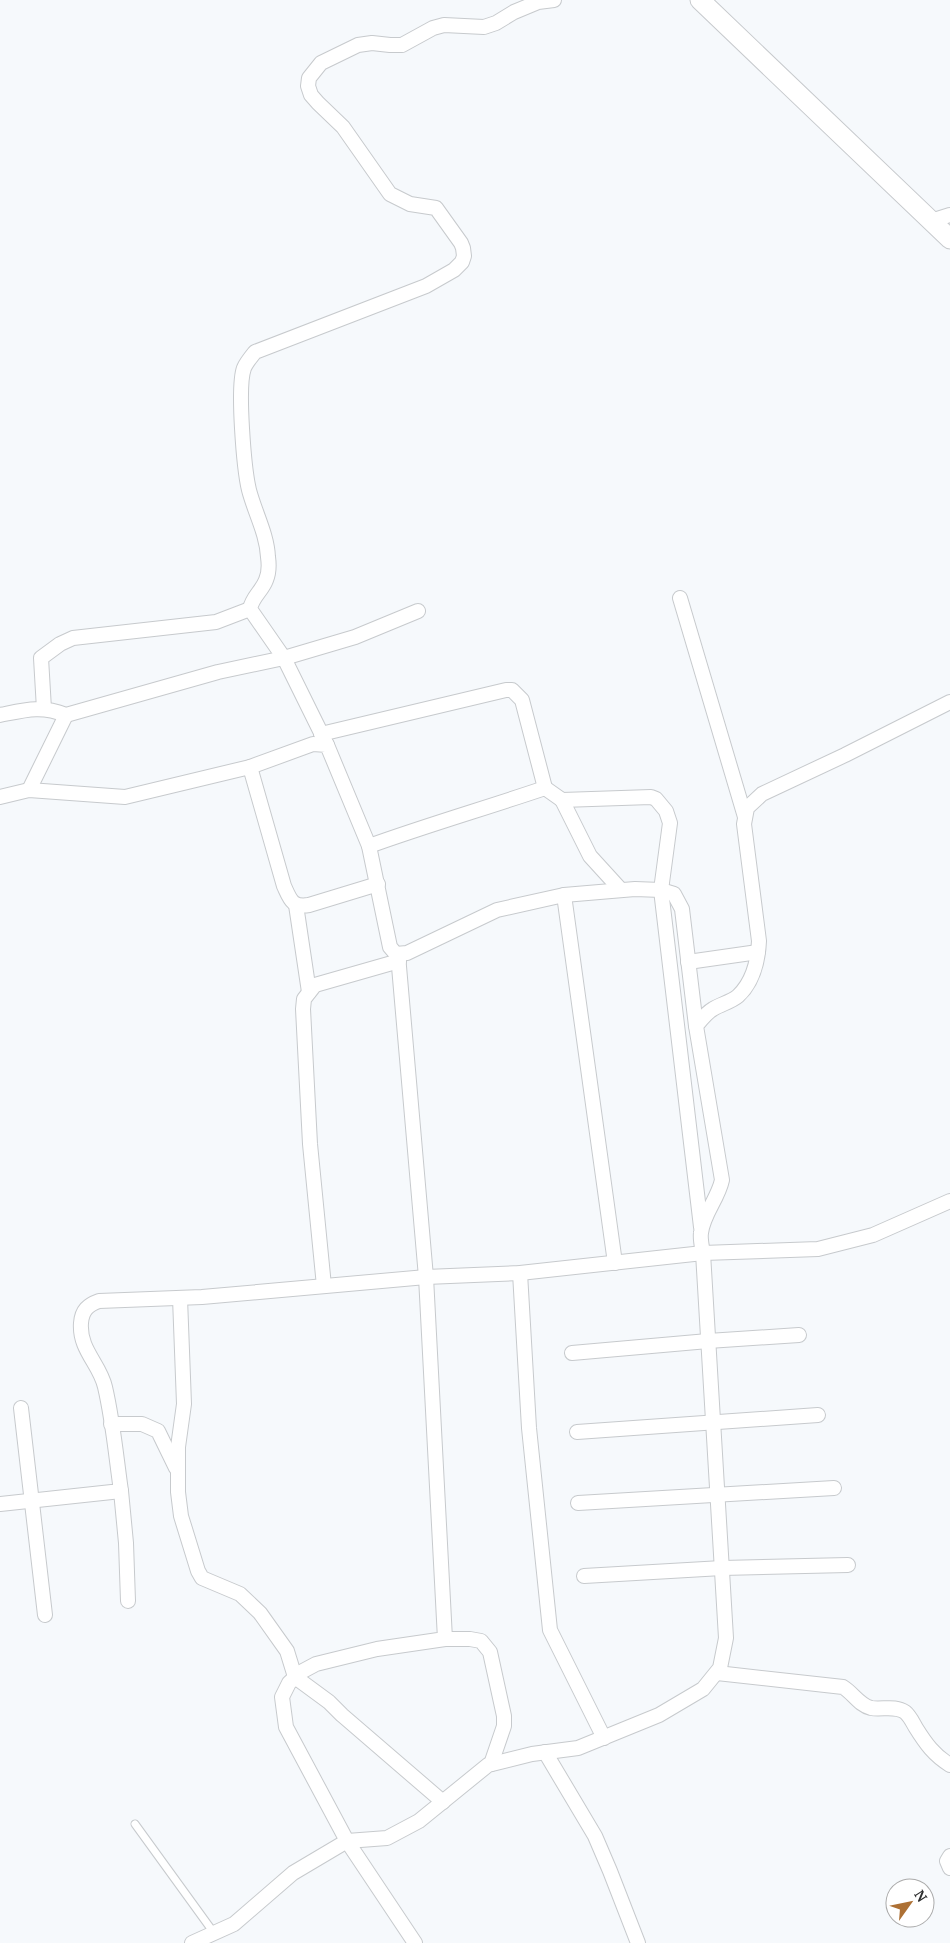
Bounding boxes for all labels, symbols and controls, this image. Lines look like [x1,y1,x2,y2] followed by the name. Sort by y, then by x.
[885,1878,935,1928] north arrow
[910,1886,932,1906] text: N

